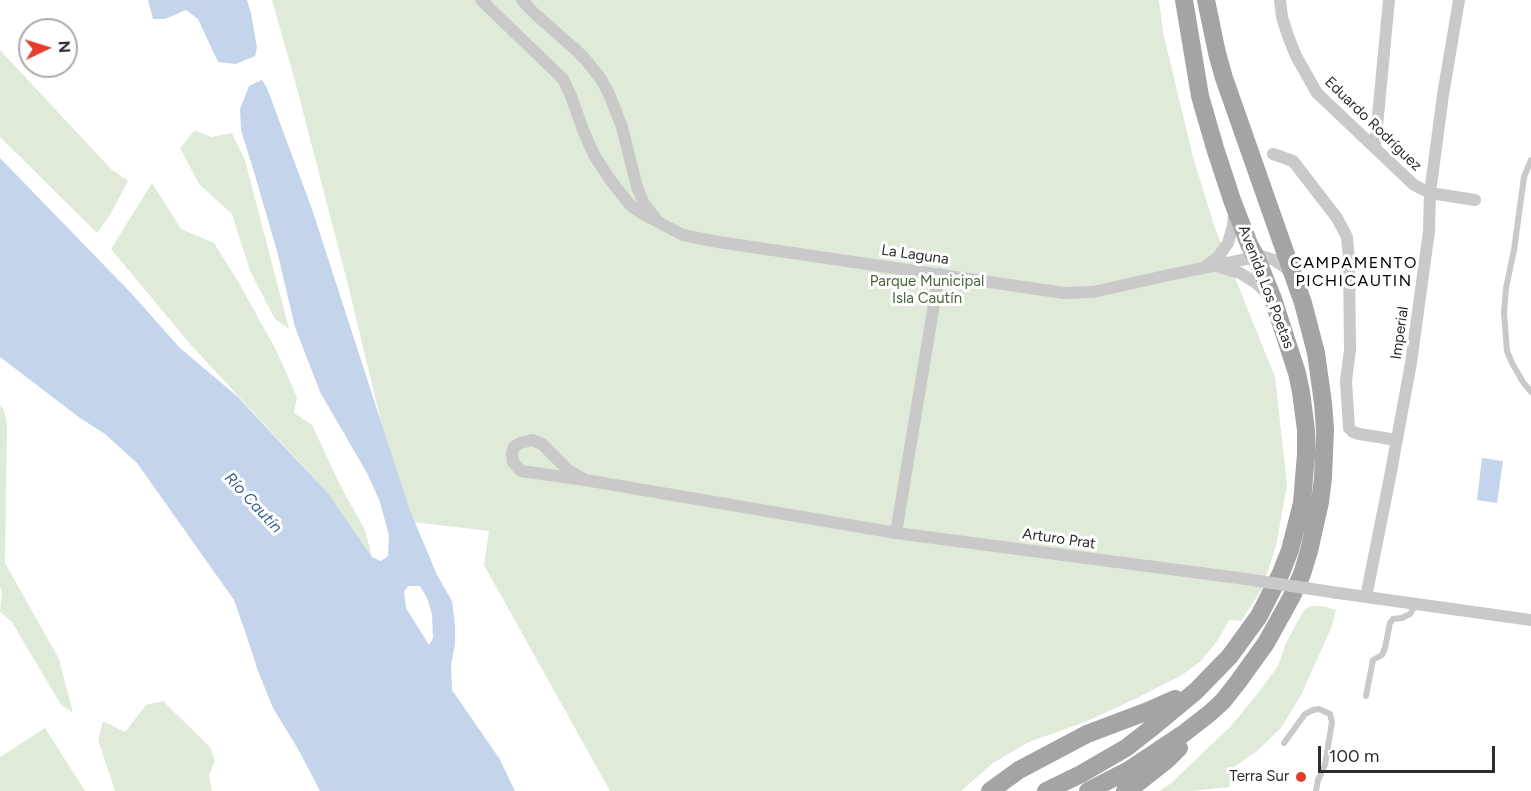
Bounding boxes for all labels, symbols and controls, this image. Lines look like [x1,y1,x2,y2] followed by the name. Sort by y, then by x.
[18,18,78,78] north arrow
[55,40,74,54] text: N
[1321,73,1425,175] street label: Eduardo Rodríguez
[1234,223,1298,351] street label: Avenida Los Poetas
[880,241,950,269] street label: La Laguna
[1290,253,1418,291] district label: CAMPAMENTO PICHICAUTIN
[870,273,984,308] park label: Parque Municipal Isla Cautín
[1387,305,1413,361] street label: Imperial
[220,469,286,537] water label: Río Cautín
[1021,525,1097,553] street label: Arturo Prat
[1321,734,1498,772] scale bar
[1329,745,1379,767] text: 100 m
[1229,768,1289,786] place label: Terra Sur
[1294,770,1308,784] marker: Terra Sur

